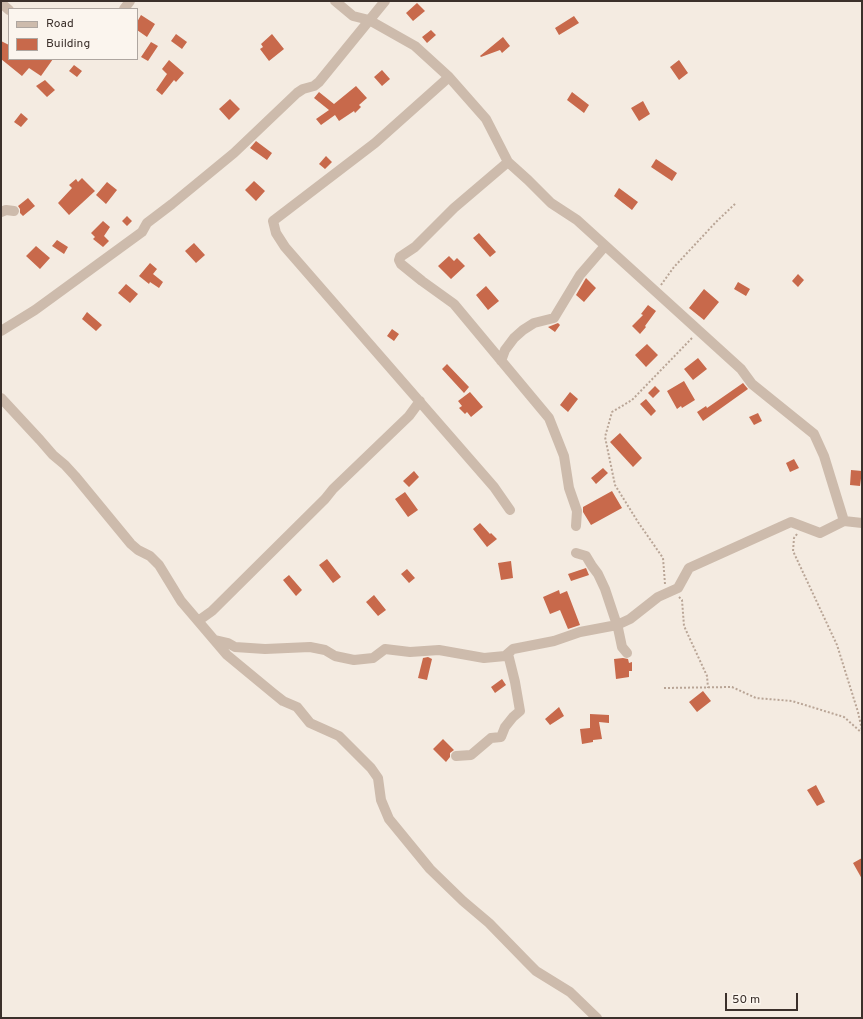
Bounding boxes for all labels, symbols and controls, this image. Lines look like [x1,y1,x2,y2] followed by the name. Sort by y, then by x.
[8,8,138,60] legend
[46,16,74,32] text: Road
[46,36,90,52] text: Building
[727,985,800,1011] scale bar
[732,992,760,1008] text: 50 m

